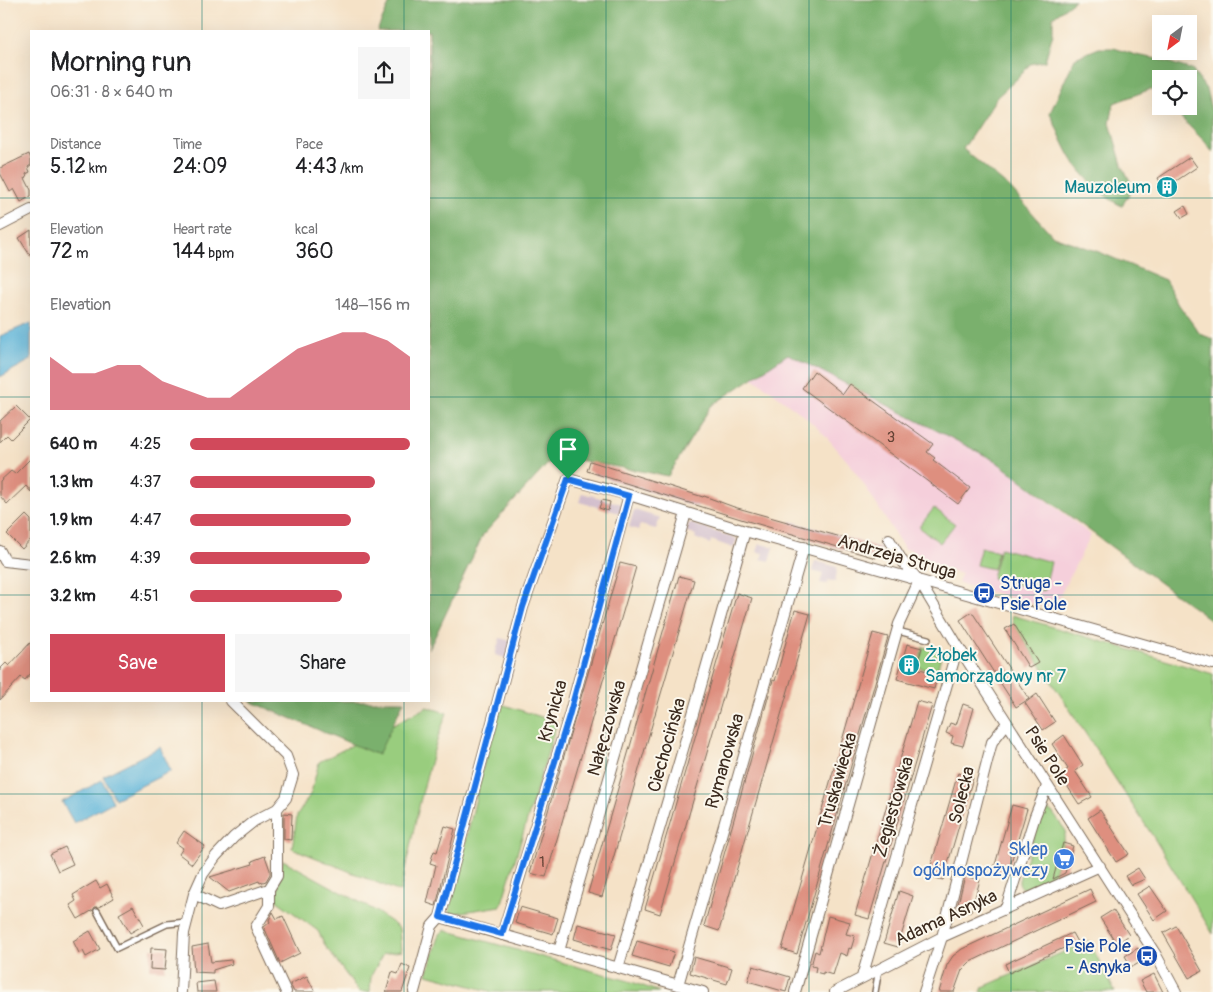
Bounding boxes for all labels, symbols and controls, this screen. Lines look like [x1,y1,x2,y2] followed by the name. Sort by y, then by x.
[1152,15,1198,60] north arrow
[1152,15,1197,115] map controls
[50,45,192,80] text: Morning run
[358,47,410,99] button: share
[1152,70,1197,115] button: locate
[50,82,173,102] text: 06:31 · 8 × 640 m
[50,136,101,153] text: Distance
[173,136,202,153] text: Time
[295,136,323,153] text: Pace
[50,153,86,180] text: 5.12
[173,153,227,180] text: 24:09
[295,153,337,180] text: 4:43
[86,160,107,177] text: km
[337,160,363,177] text: /km
[1155,175,1179,199] building icon: Mauzoleum
[1064,176,1151,199] place label: Mauzoleum
[50,221,103,238] text: Elevation
[173,221,232,238] text: Heart rate
[295,221,318,238] text: kcal
[50,238,73,265] text: 72
[173,238,205,265] text: 144
[295,238,334,265] text: 360
[73,245,88,262] text: m
[205,245,234,262] text: bpm
[50,295,111,315] text: Elevation
[335,295,410,315] text: 148–156 m
[547,428,589,479] pin
[887,428,895,447] house number: 3
[50,434,97,454] text: 640 m
[130,434,161,454] text: 4:25
[554,435,582,463] icon: arrive
[50,472,93,492] text: 1.3 km
[130,472,161,492] text: 4:37
[50,510,92,530] text: 1.9 km
[130,510,161,530] text: 4:47
[835,529,959,585] street label: Andrzeja Struga
[50,548,96,568] text: 2.6 km
[130,548,161,568] text: 4:39
[1000,572,1067,616] place label: Struga - Psie Pole
[972,581,996,605] bus stop icon: Struga - Psie Pole
[50,586,96,606] text: 3.2 km
[130,586,158,606] text: 4:51
[50,634,225,692] button: Save
[235,634,410,692] button: Share
[925,644,1067,688] place label: Żłobek Samorządowy nr 7
[897,653,921,677] building icon: Żłobek Samorządowy nr 7
[533,677,573,745] street label: Krynicka
[582,677,632,779] street label: Nałęczowska
[643,695,691,795] street label: Ciechocińska
[700,711,750,811] street label: Rymanowska
[1019,722,1075,790] street label: Psie Pole
[813,730,863,830] street label: Truskawiecka
[869,754,919,860] street label: Żegiestowska
[944,764,980,826] street label: Solecka
[913,838,1048,882] place label: Sklep ogólnospożywczy
[1052,847,1076,871] supermarket icon: Sklep ogólnospożywczy
[539,853,545,872] house number: 1
[891,884,1001,952] street label: Adama Asnyka
[1064,935,1131,979] place label: Psie Pole - Asnyka
[1135,944,1159,968] bus stop icon: Psie Pole - Asnyka

